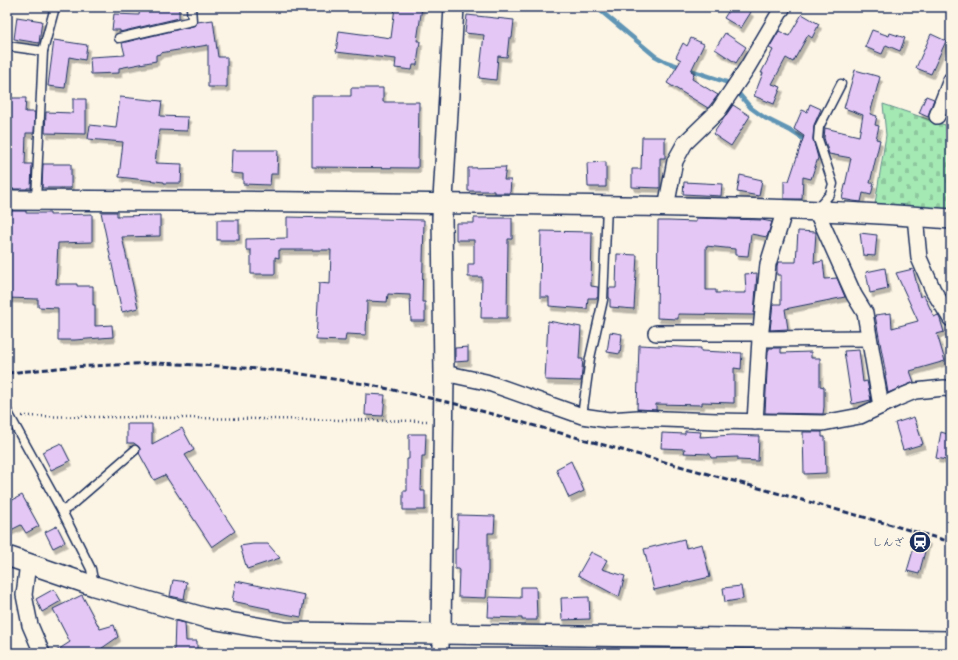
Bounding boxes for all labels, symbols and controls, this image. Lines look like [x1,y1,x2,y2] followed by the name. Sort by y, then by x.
[907,529,933,555] station icon: しんざ
[872,533,904,552] place label: しんざ

